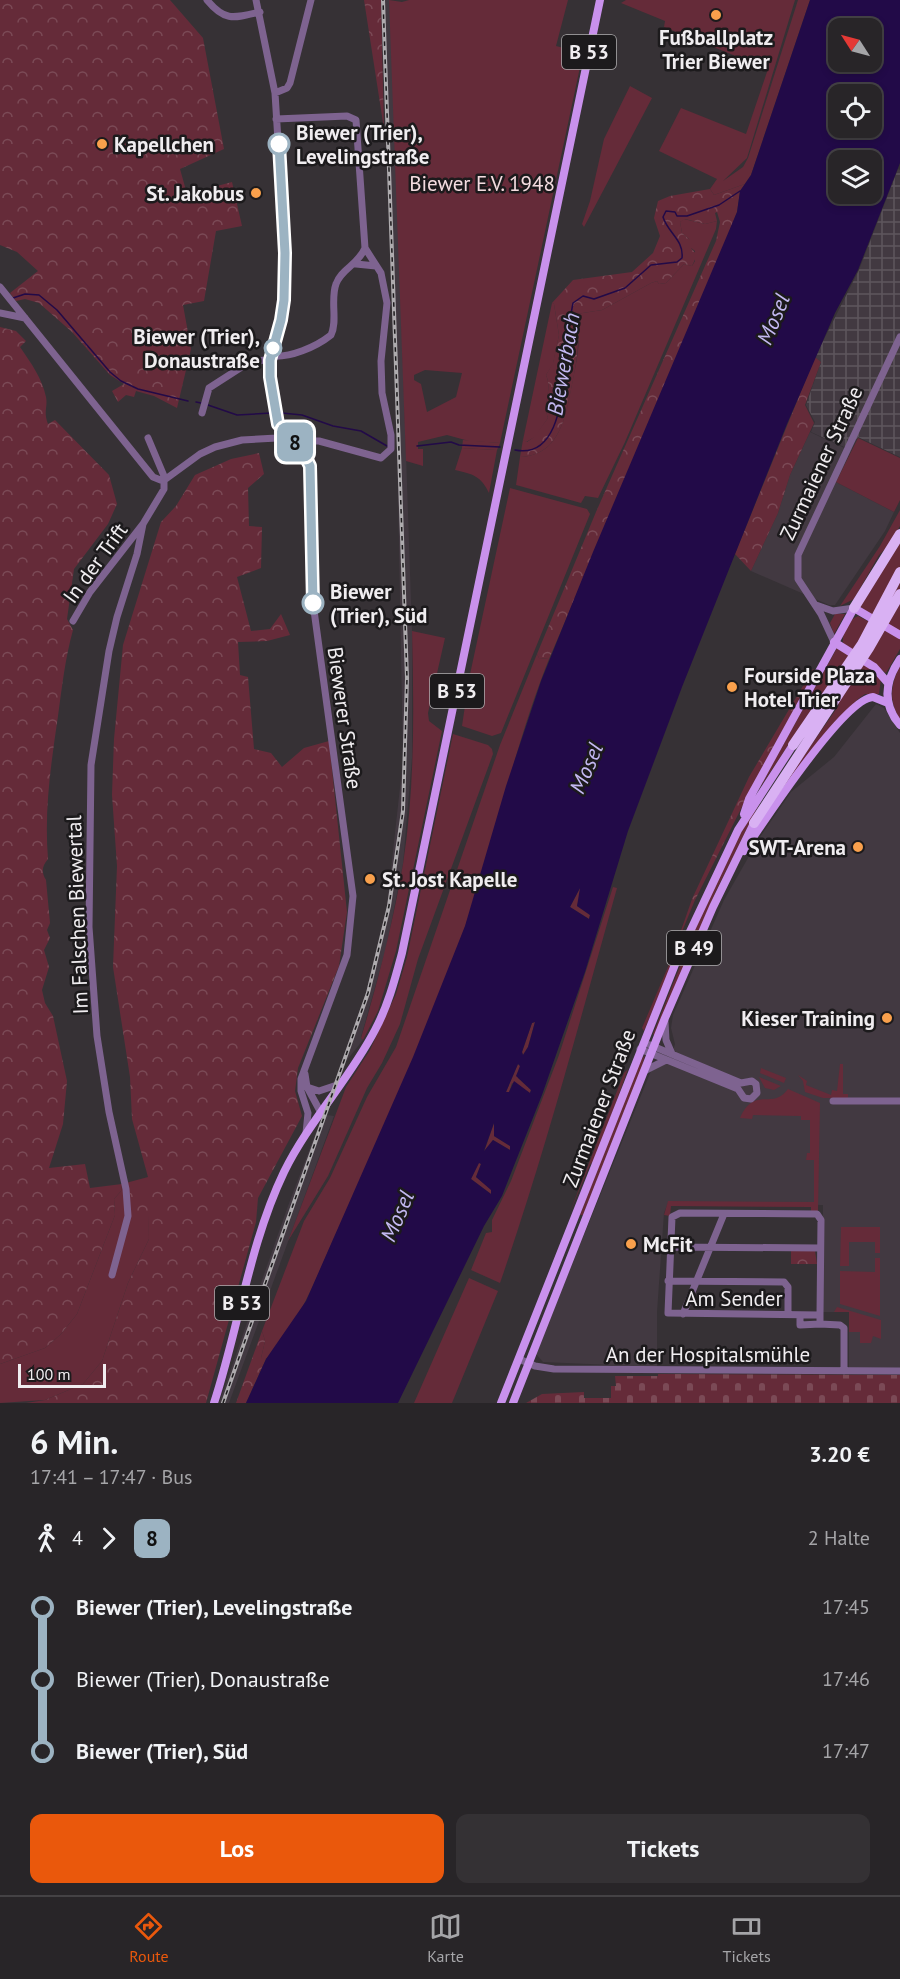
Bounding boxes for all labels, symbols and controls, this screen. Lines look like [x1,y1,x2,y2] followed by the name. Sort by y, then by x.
[709,8,723,22] marker: Fußballplatz Trier Biewer
[828,18,882,72] north arrow
[828,18,882,204] map controls
[659,24,773,75] place label: Fußballplatz Trier Biewer
[562,35,616,69] road number: B 53
[828,84,882,138] button: locate
[296,119,429,170] place label: Biewer (Trier), Levelingstraße
[114,131,214,158] place label: Kapellchen
[268,133,290,155] marker: Biewer (Trier), Levelingstraße
[95,137,109,151] marker: Kapellchen
[828,150,882,204] button: layers
[409,170,555,197] park label: Biewer E.V. 1948
[146,180,244,207] place label: St. Jakobus
[249,186,263,200] marker: St. Jakobus
[750,289,796,349] water label: Mosel
[540,311,586,417] water label: Biewerbach
[133,323,260,374] place label: Biewer (Trier), Donaustraße
[264,339,282,357] marker: Biewer (Trier), Donaustraße
[773,382,869,544] street label: Zurmaiener Straße
[276,422,314,462] line badge: 8
[289,429,301,456] text: 8
[57,517,133,609] street label: In der Trift
[330,578,427,629] place label: Biewer (Trier), Süd
[302,592,324,614] marker: Biewer (Trier), Süd
[322,645,368,791] street label: Biewerer Straße
[744,662,875,713] place label: Fourside Plaza Hotel Trier
[430,674,484,708] road number: B 53
[725,680,739,694] marker: Fourside Plaza Hotel Trier
[563,738,609,798] water label: Mosel
[60,815,94,1015] street label: Im Falschen Biewertal
[748,834,846,861] place label: SWT-Arena
[851,840,865,854] marker: SWT-Arena
[382,866,517,893] place label: St. Jost Kapelle
[363,872,377,886] marker: St. Jost Kapelle
[667,931,721,965] road number: B 49
[741,1005,875,1032] place label: Kieser Training
[880,1011,894,1025] marker: Kieser Training
[556,1025,642,1191] street label: Zurmaiener Straße
[374,1186,420,1246] water label: Mosel
[643,1231,693,1258] place label: McFit
[624,1237,638,1251] marker: McFit
[685,1285,783,1312] street label: Am Sender
[215,1286,269,1320] road number: B 53
[606,1341,810,1368] street label: An der Hospitalsmühle
[18,1361,106,1388] scale bar
[27,1364,70,1384] text: 100 m
[30,1420,118,1463] text: 6 Min.
[809,1440,870,1468] text: 3.20 €
[30,1464,192,1490] text: 17:41 – 17:47 · Bus
[30,1522,63,1555] icon: walk
[92,1522,125,1555] icon: forward
[72,1525,83,1551] text: 4
[146,1525,158,1552] text: 8
[808,1525,870,1551] text: 2 Halte
[76,1593,353,1621] text: Biewer (Trier), Levelingstraße
[822,1594,870,1620] text: 17:45
[76,1665,330,1693] text: Biewer (Trier), Donaustraße
[822,1666,870,1692] text: 17:46
[76,1737,248,1765] text: Biewer (Trier), Süd
[822,1738,870,1764] text: 17:47
[30,1814,444,1883] button: Los
[456,1814,870,1883] button: Tickets
[129,1910,169,1966] tab: Route
[427,1910,464,1966] tab: Karte
[723,1910,771,1966] tab: Tickets

